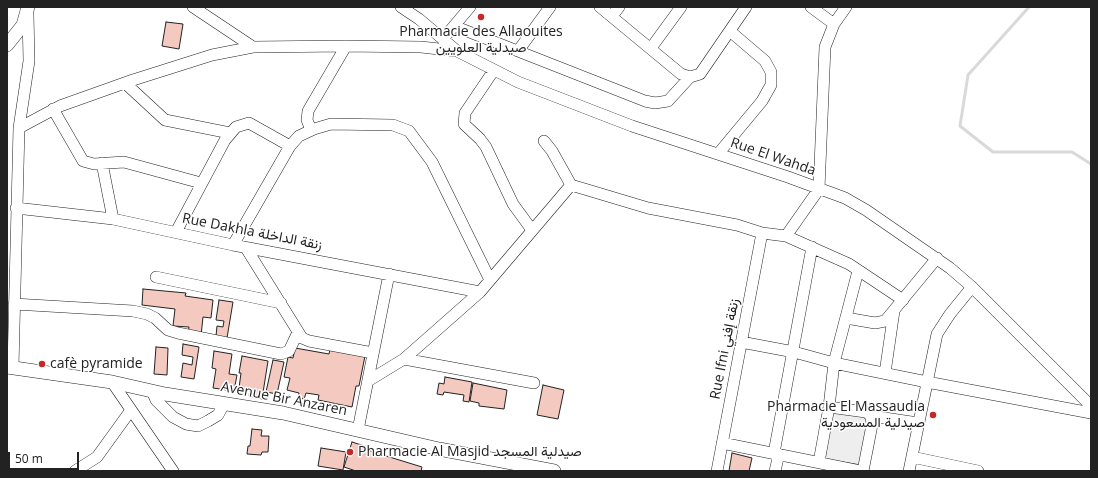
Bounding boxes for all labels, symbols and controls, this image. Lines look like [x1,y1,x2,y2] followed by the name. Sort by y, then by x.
[476,12,486,22] marker: Pharmacie des Allaouites صيدلية العلويين
[399,24,563,56] place label: Pharmacie des Allaouites صيدلية العلويين
[728,135,818,179] street label: Rue El Wahda
[181,210,323,254] street label: Rue Dakhla زنقة الداخلة
[707,297,743,401] street label: Rue Ifni زنقة إفني
[50,356,143,372] place label: cafè pyramide
[37,359,47,369] marker: cafè pyramide
[219,379,349,419] street label: Avenue Bir Anzaren
[767,399,925,432] place label: Pharmacie El Massaudia صيدلية المسعودية
[928,410,938,420] marker: Pharmacie El Massaudia صيدلية المسعودية
[10,444,81,470] scale bar
[358,444,582,460] place label: Pharmacie Al Masjid صيدلية المسجد
[345,447,355,457] marker: Pharmacie Al Masjid صيدلية المسجد
[15,450,43,467] text: 50 m

